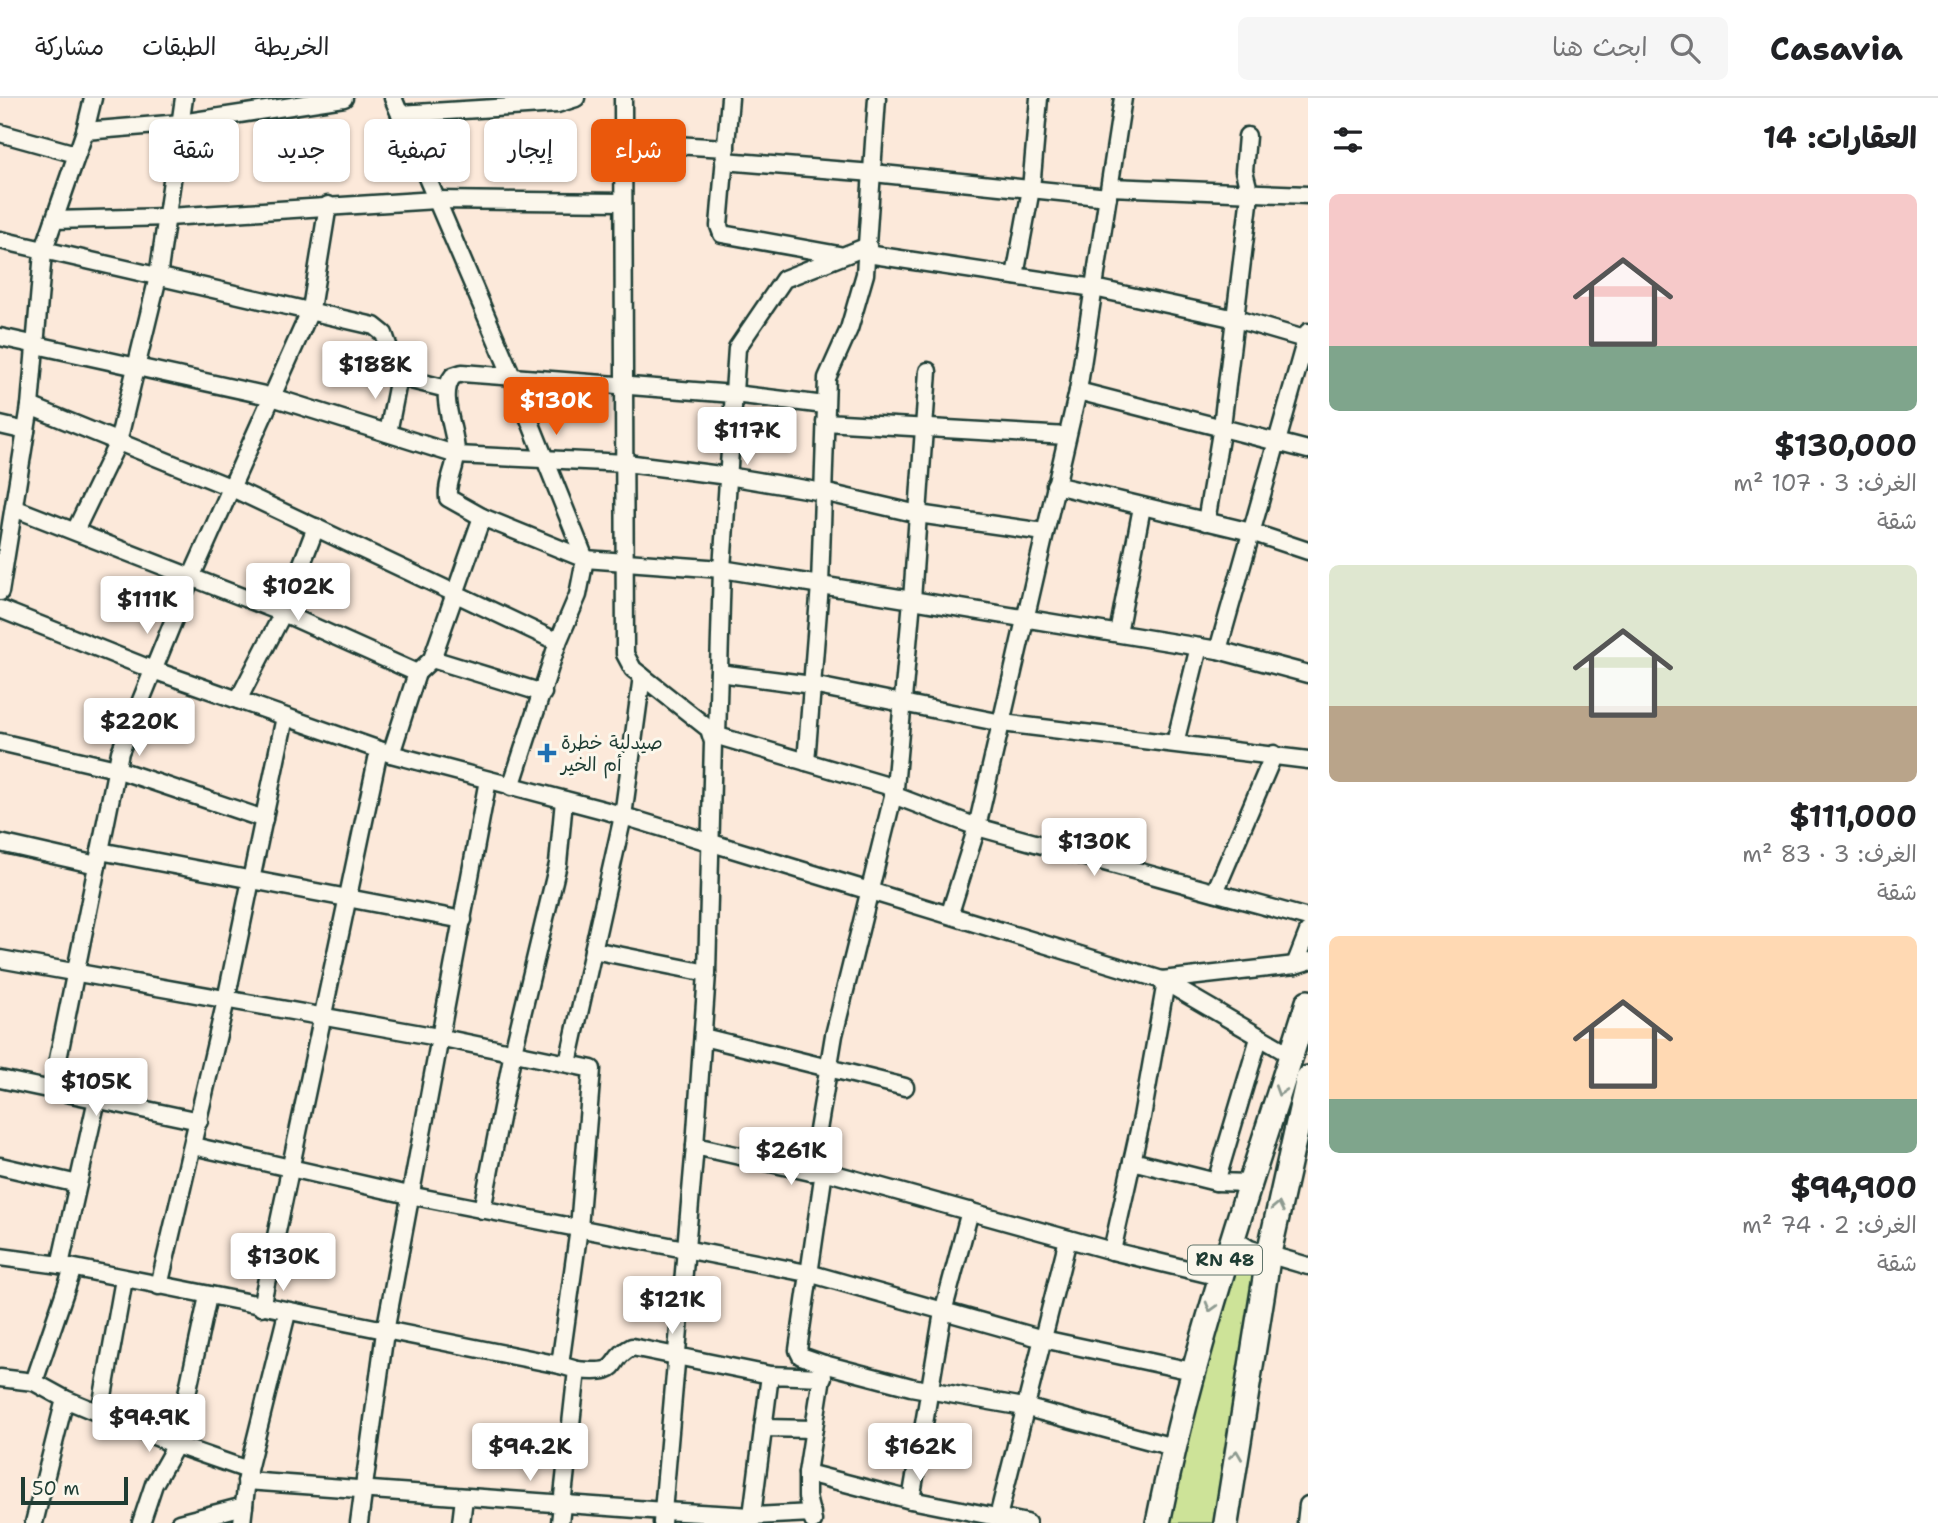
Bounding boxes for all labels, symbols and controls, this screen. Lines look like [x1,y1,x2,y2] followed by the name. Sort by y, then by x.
[1238,17,1728,80] search box
[1770,26,1903,71] text: Casavia
[1552,29,1648,64] text: ابحث هنا
[1666,29,1704,67] icon: search
[35,31,104,63] text: مشاركة
[142,31,217,63] text: الطبقات
[255,31,329,63] text: الخريطة
[1763,117,1917,158] text: العقارات: 14
[149,119,239,182] chip: شقة
[253,119,350,182] chip: جديد
[364,119,470,182] chip: تصفية
[484,119,577,182] chip: إيجار
[591,119,686,182] chip: شراء
[1329,121,1367,159] icon: filters
[1560,239,1686,365] icon: home
[326,342,424,401] pin: $188K
[338,349,412,379] text: $188K
[507,378,605,437] pin: $130K
[520,385,592,415] text: $130K
[698,408,796,467] pin: $117K
[714,415,780,445] text: $117K
[1774,425,1917,466] text: $130,000
[1733,468,1917,498] text: الغرف: 3 · 107 m²
[1877,506,1917,536] text: شقة
[249,564,347,623] pin: $102K
[262,571,334,601] text: $102K
[98,576,196,636] pin: $111K
[117,584,177,614] text: $111K
[1560,610,1686,736] icon: home
[90,698,188,758] pin: $220K
[100,706,178,736] text: $220K
[559,730,663,779] place label: صيدلية خطرة أم الخير
[539,745,555,761] marker: صيدلية خطرة أم الخير
[1789,796,1917,837] text: $111,000
[1045,818,1143,878] pin: $130K
[1058,826,1130,856] text: $130K
[1742,839,1917,869] text: الغرف: 3 · 83 m²
[1877,877,1917,907] text: شقة
[1560,981,1686,1107] icon: home
[47,1058,145,1118] pin: $105K
[61,1066,131,1096] text: $105K
[1274,1084,1288,1096] one-way arrow
[742,1128,840,1187] pin: $261K
[755,1135,827,1165] text: $261K
[1790,1167,1917,1208] text: $94,900
[1270,1201,1285,1213] one-way arrow
[1742,1210,1917,1240] text: الغرف: 2 · 74 m²
[234,1234,332,1293] pin: $130K
[247,1241,319,1271] text: $130K
[1188,1246,1262,1274] road number: RN 48
[1877,1248,1917,1278] text: شقة
[623,1276,721,1336] pin: $121K
[639,1284,705,1314] text: $121K
[1205,1301,1219,1313] one-way arrow
[92,1394,206,1454] pin: $94.9K
[108,1402,190,1432] text: $94.9K
[473,1424,587,1483] pin: $94.2K
[871,1424,969,1483] pin: $162K
[488,1431,572,1461] text: $94.2K
[884,1431,956,1461] text: $162K
[1228,1450,1243,1461] one-way arrow
[21,1474,128,1506] scale bar
[32,1476,80,1501] text: 50 m

